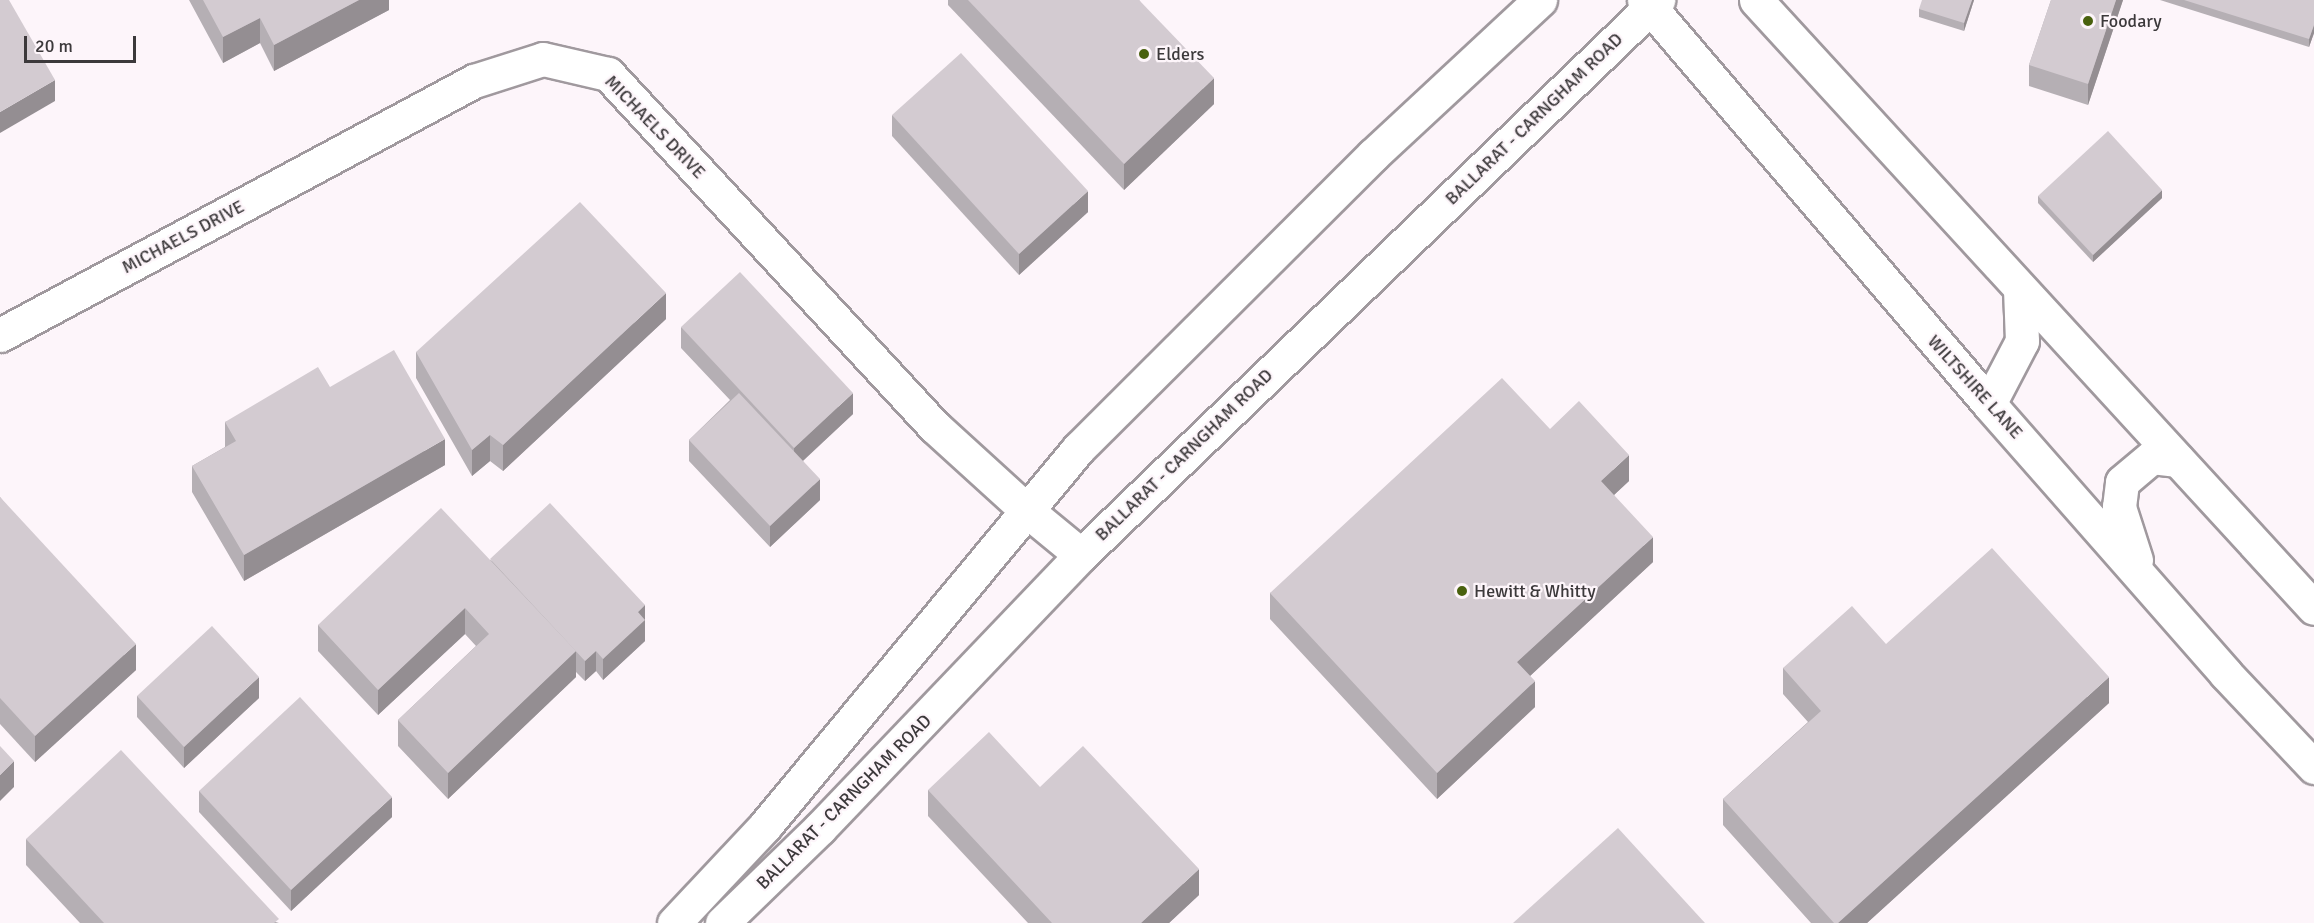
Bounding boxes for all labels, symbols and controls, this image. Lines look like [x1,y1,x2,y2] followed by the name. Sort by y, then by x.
[2100,10,2162,32] place label: Foodary
[2081,14,2095,28] marker: Foodary
[27,24,140,62] scale bar
[1441,29,1627,209] street label: BALLARAT - CARNGHAM ROAD
[35,35,73,57] text: 20 m
[1156,43,1204,65] place label: Elders
[1137,47,1151,61] marker: Elders
[600,71,710,183] street label: MICHAELS DRIVE
[118,196,248,278] street label: MICHAELS DRIVE
[1923,331,2027,443] street label: WILTSHIRE LANE
[1091,365,1277,545] street label: BALLARAT - CARNGHAM ROAD
[1474,580,1596,602] place label: Hewitt & Whitty
[1455,584,1469,598] marker: Hewitt & Whitty
[752,710,936,894] street label: BALLARAT - CARNGHAM ROAD

